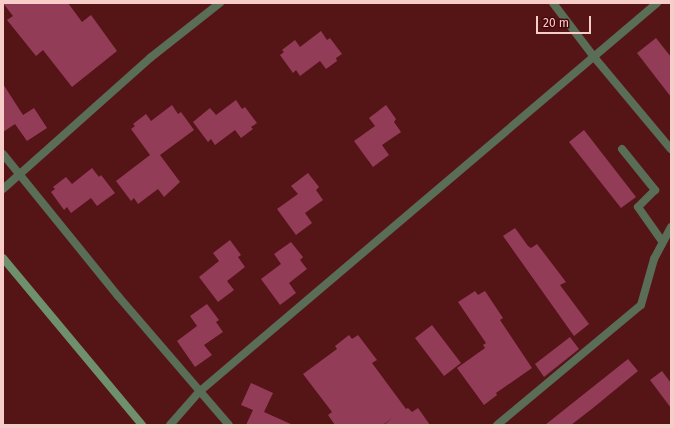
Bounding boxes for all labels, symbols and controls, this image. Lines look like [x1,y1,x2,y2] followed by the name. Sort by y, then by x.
[538,8,593,34] scale bar
[543,16,569,30] text: 20 m

